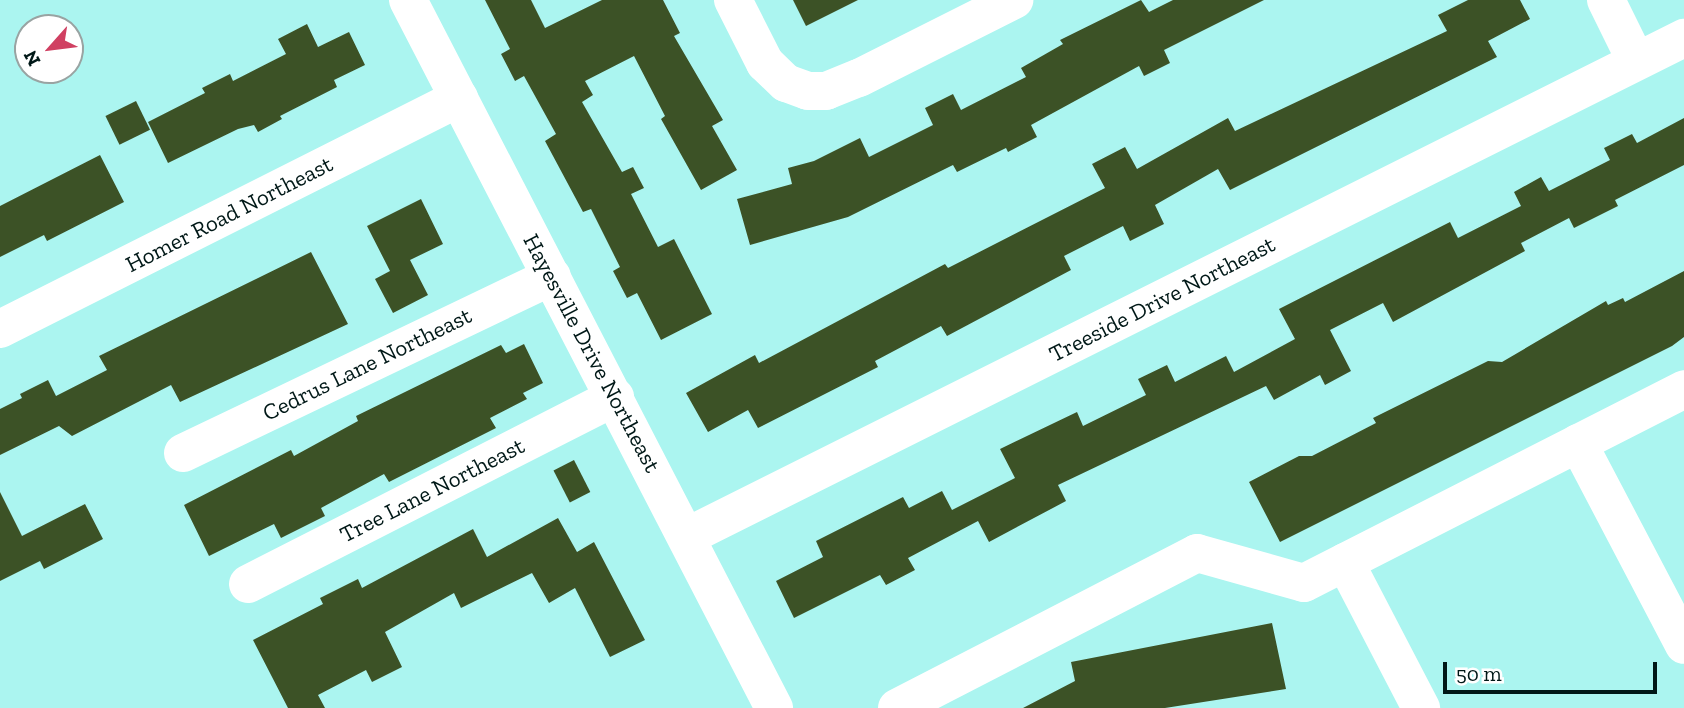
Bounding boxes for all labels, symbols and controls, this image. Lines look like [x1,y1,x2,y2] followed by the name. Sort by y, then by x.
[14,14,84,84] north arrow
[18,46,45,70] text: N
[121,150,337,278] street label: Homer Road Northeast
[517,229,667,477] street label: Hayesville Drive Northeast
[1045,230,1279,368] street label: Treeside Drive Northeast
[258,301,476,427] street label: Cedrus Lane Northeast
[335,432,529,548] street label: Tree Lane Northeast
[1446,648,1660,692] scale bar
[1456,661,1502,686] text: 50 m

